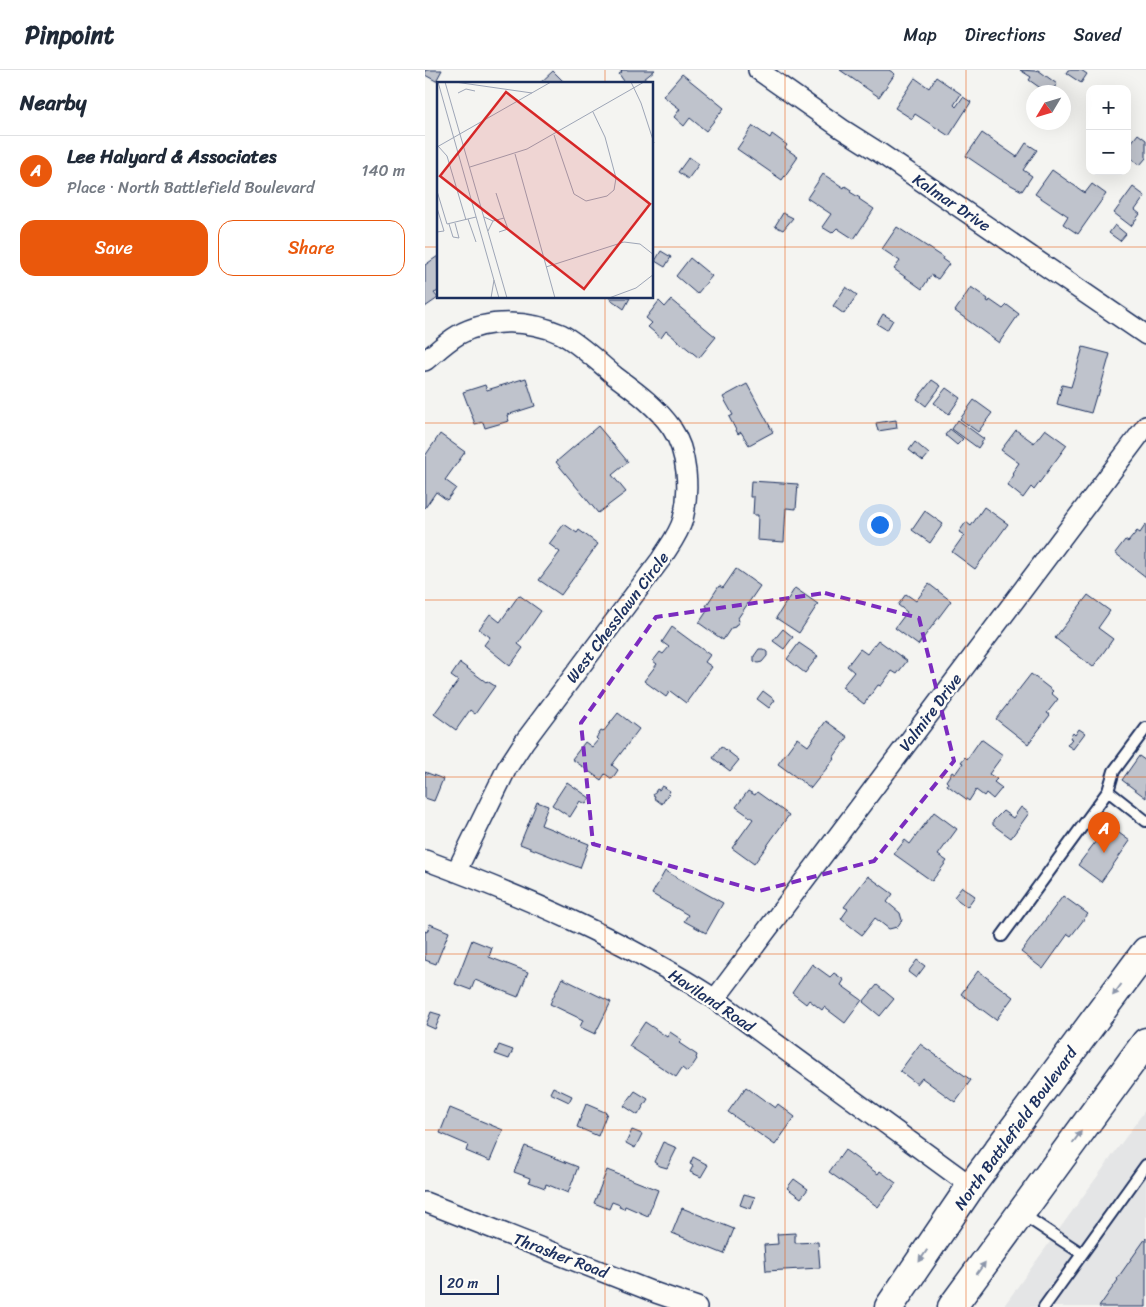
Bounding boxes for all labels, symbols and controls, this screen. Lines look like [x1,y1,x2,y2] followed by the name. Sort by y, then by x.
[25,14,114,56] text: Pinpoint
[904,19,937,51] text: Map
[965,19,1046,51] text: Directions
[1074,19,1121,51] text: Saved
[437,82,654,299] inset map
[20,84,86,122] text: Nearby
[1026,85,1071,130] north arrow
[1086,85,1131,175] map controls
[1086,85,1131,130] button: +
[1086,130,1131,175] button: −
[67,140,277,173] text: Lee Halyard & Associates
[31,156,41,185] text: A
[362,156,405,185] text: 140 m
[906,165,997,239] street label: Kalmar Drive
[67,173,314,202] text: Place · North Battlefield Boulevard
[20,220,208,276] button: Save
[218,220,405,276] button: Share
[867,512,893,538] your location
[558,545,677,689] street label: West Chesslawn Circle
[891,667,970,758] street label: Valmire Drive
[1088,812,1120,853] pin: A
[662,961,762,1041] street label: Haviland Road
[1112,984,1122,997] one-way arrow
[946,1039,1086,1216] street label: North Battlefield Boulevard
[1072,1130,1082,1144] one-way arrow
[509,1224,614,1287] street label: Thrasher Road
[918,1250,928,1263] one-way arrow
[976,1261,986,1275] one-way arrow
[447,1271,478,1296] text: 20 m
[440,1272,499,1295] scale bar

